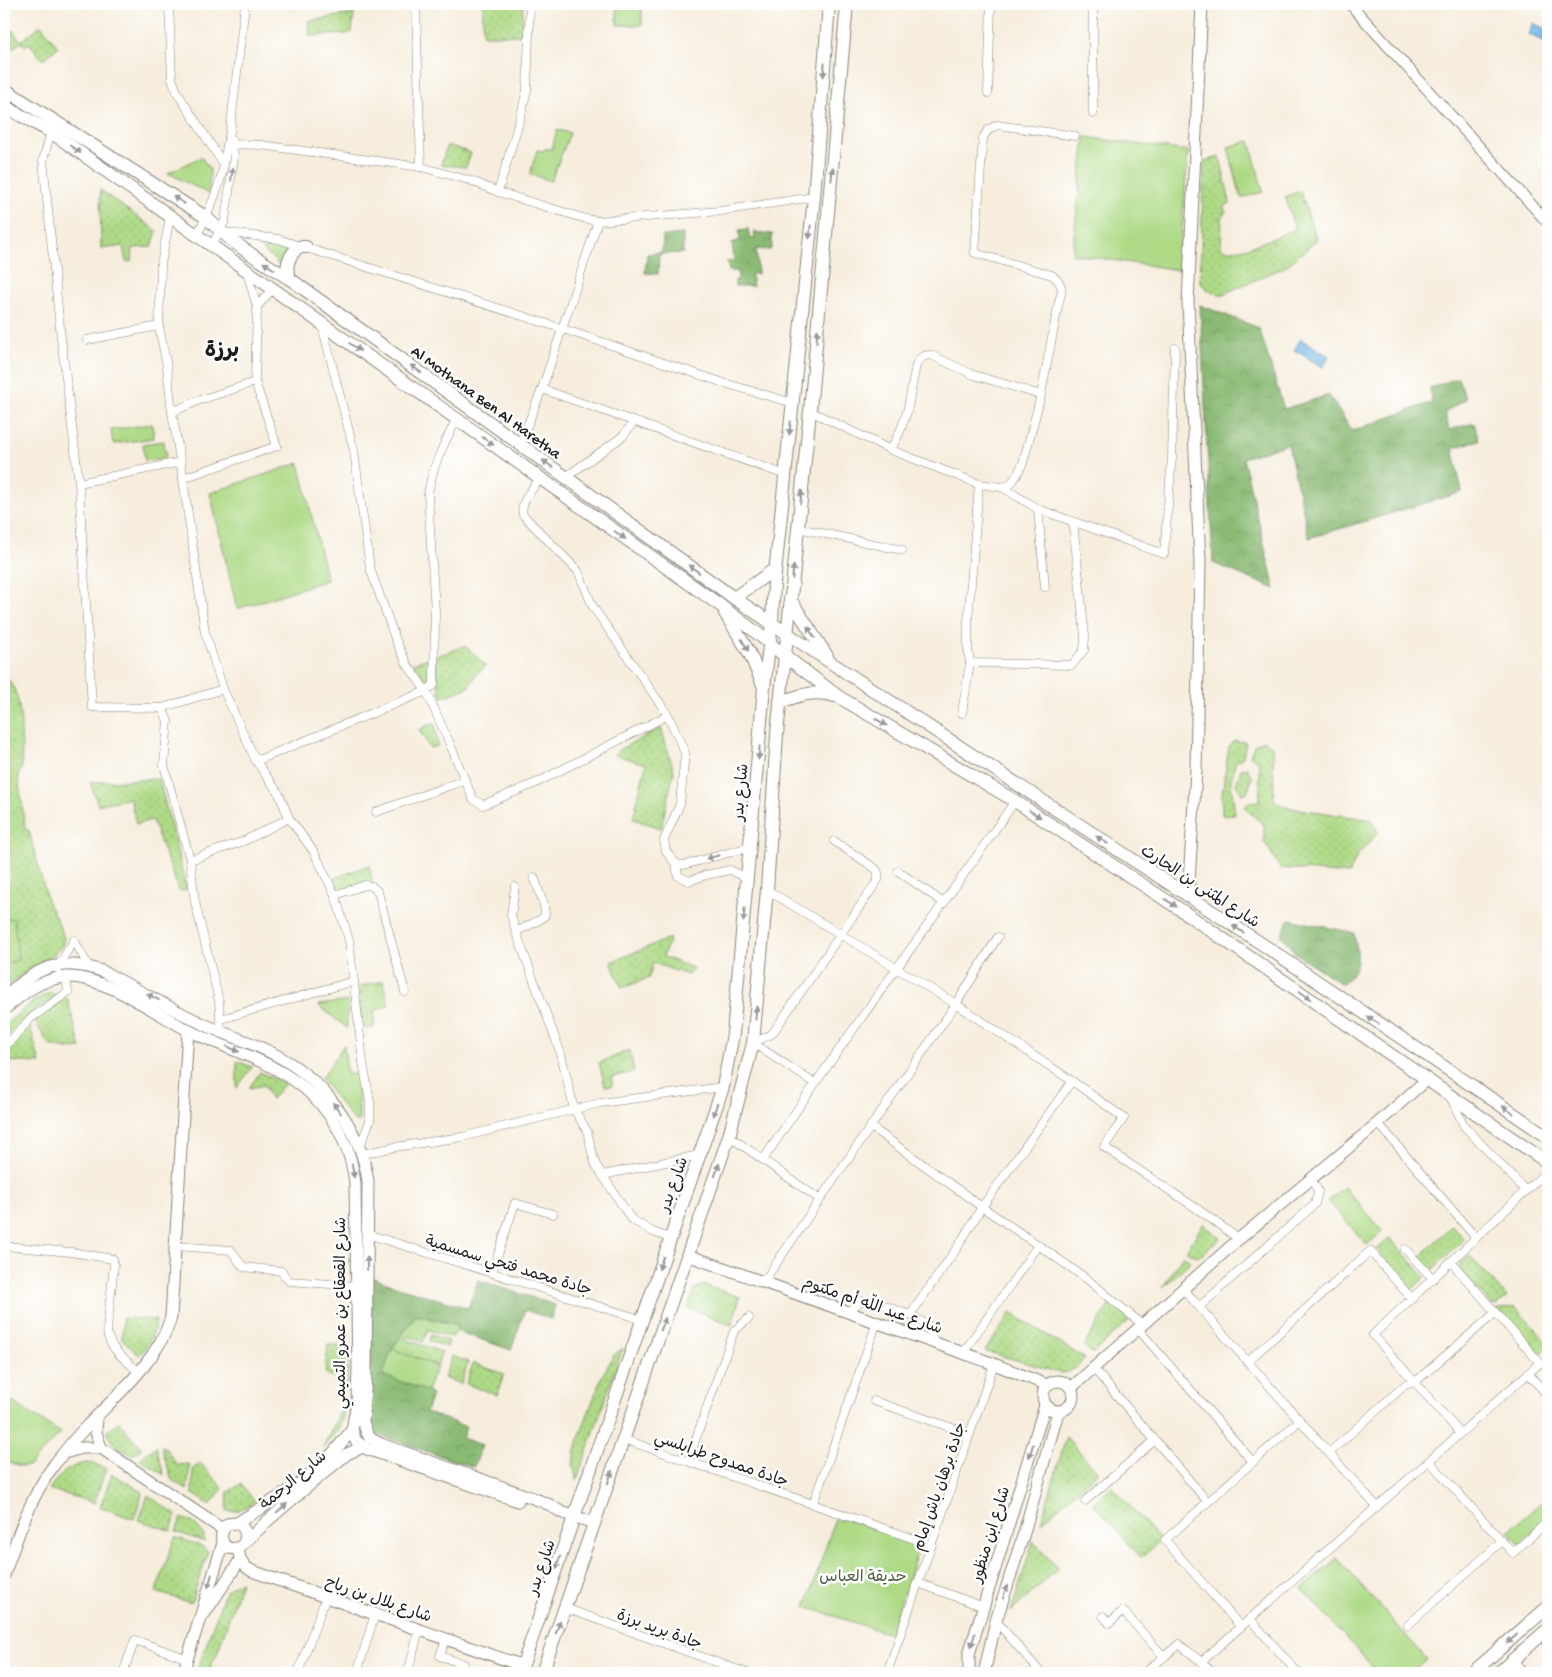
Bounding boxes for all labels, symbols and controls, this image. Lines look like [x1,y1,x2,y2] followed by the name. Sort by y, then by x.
[820,62,828,78] one-way arrow
[68,144,82,154] one-way arrow
[228,165,236,181] one-way arrow
[828,165,836,181] one-way arrow
[172,196,186,205] one-way arrow
[806,224,814,240] one-way arrow
[262,261,275,270] one-way arrow
[813,327,821,343] one-way arrow
[205,340,239,365] district label: برزة
[348,342,362,352] one-way arrow
[406,343,565,465] street label: Al Mothana Ben Al Haretha
[410,364,423,375] one-way arrow
[786,420,794,436] one-way arrow
[481,436,495,446] one-way arrow
[541,459,555,469] one-way arrow
[797,489,805,505] one-way arrow
[613,530,627,540] one-way arrow
[687,564,701,574] one-way arrow
[789,564,797,580] one-way arrow
[806,625,815,639] one-way arrow
[740,639,749,652] one-way arrow
[874,717,887,726] one-way arrow
[755,745,763,761] one-way arrow
[730,763,754,824] street label: شارع بدر
[1028,810,1042,819] one-way arrow
[1095,835,1109,845] one-way arrow
[1136,842,1262,933] street label: شارع المثنى بن الحارث
[705,853,721,861] one-way arrow
[1164,898,1178,908] one-way arrow
[740,907,748,923] one-way arrow
[1231,924,1245,934] one-way arrow
[1298,990,1312,1000] one-way arrow
[146,993,160,1001] one-way arrow
[752,1005,760,1021] one-way arrow
[1366,1015,1380,1024] one-way arrow
[226,1046,240,1054] one-way arrow
[332,1101,342,1115] one-way arrow
[711,1102,718,1117] one-way arrow
[1501,1105,1515,1115] one-way arrow
[656,1155,694,1217] street label: شارع بدر
[713,1162,721,1177] one-way arrow
[349,1163,357,1179] one-way arrow
[333,1217,354,1409] street label: شارع القعقاع بن عمرو التميمي
[422,1232,594,1304] street label: جادة محمد فتحي سمسمية
[363,1255,371,1271] one-way arrow
[657,1256,665,1271] one-way arrow
[799,1270,946,1340] street label: شارع عبد اللّه أم مكتوم
[660,1316,667,1331] one-way arrow
[910,1420,972,1554] street label: جادة برهان باش إمام
[651,1430,790,1495] street label: جادة ممدوح طرابلسي
[1027,1444,1034,1459] one-way arrow
[256,1447,332,1515] street label: شارع الرحمة
[606,1469,614,1484] one-way arrow
[968,1485,1016,1587] street label: شارع ابن منظور
[276,1503,289,1514] one-way arrow
[524,1538,562,1600] street label: شارع بدر
[554,1555,562,1570] one-way arrow
[819,1568,907,1588] park label: حديقة العباس
[206,1574,214,1589] one-way arrow
[322,1574,434,1628] street label: شارع بلال بن رباح
[1002,1585,1009,1600] one-way arrow
[614,1607,704,1655] street label: جادة بريد برزة
[554,1619,562,1634] one-way arrow
[969,1633,977,1648] one-way arrow
[1506,1633,1518,1645] one-way arrow

